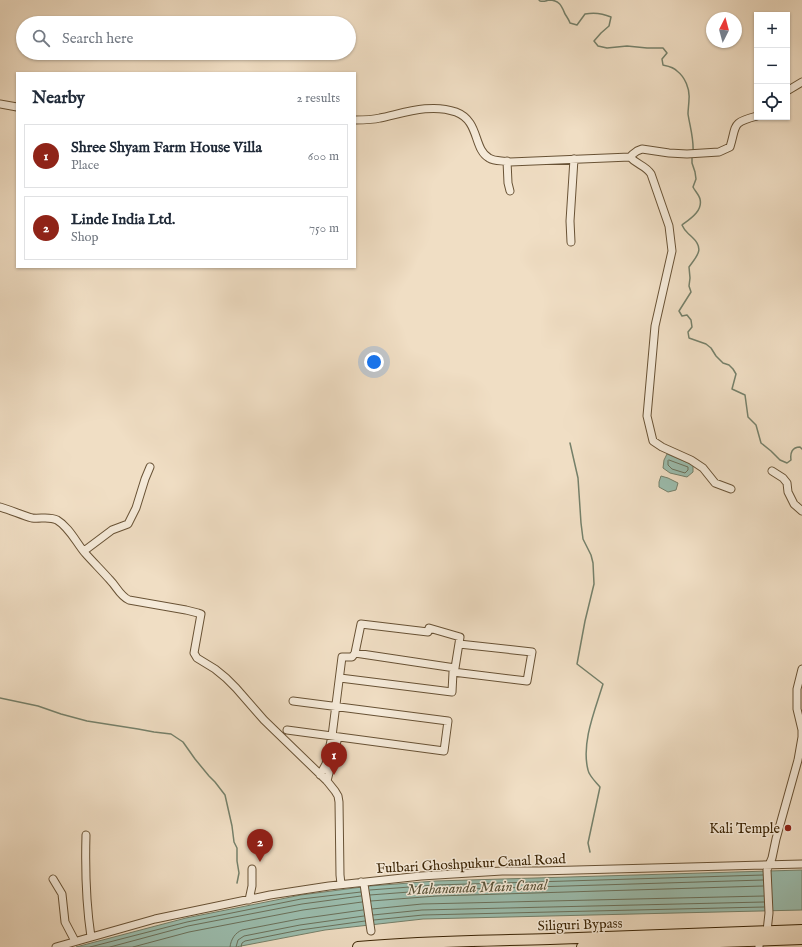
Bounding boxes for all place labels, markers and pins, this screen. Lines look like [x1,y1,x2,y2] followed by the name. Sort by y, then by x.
[321,742,347,775] pin: 1
[709,820,781,838] place label: Kali Temple
[783,823,793,833] marker: Kali Temple
[247,829,273,862] pin: 2

